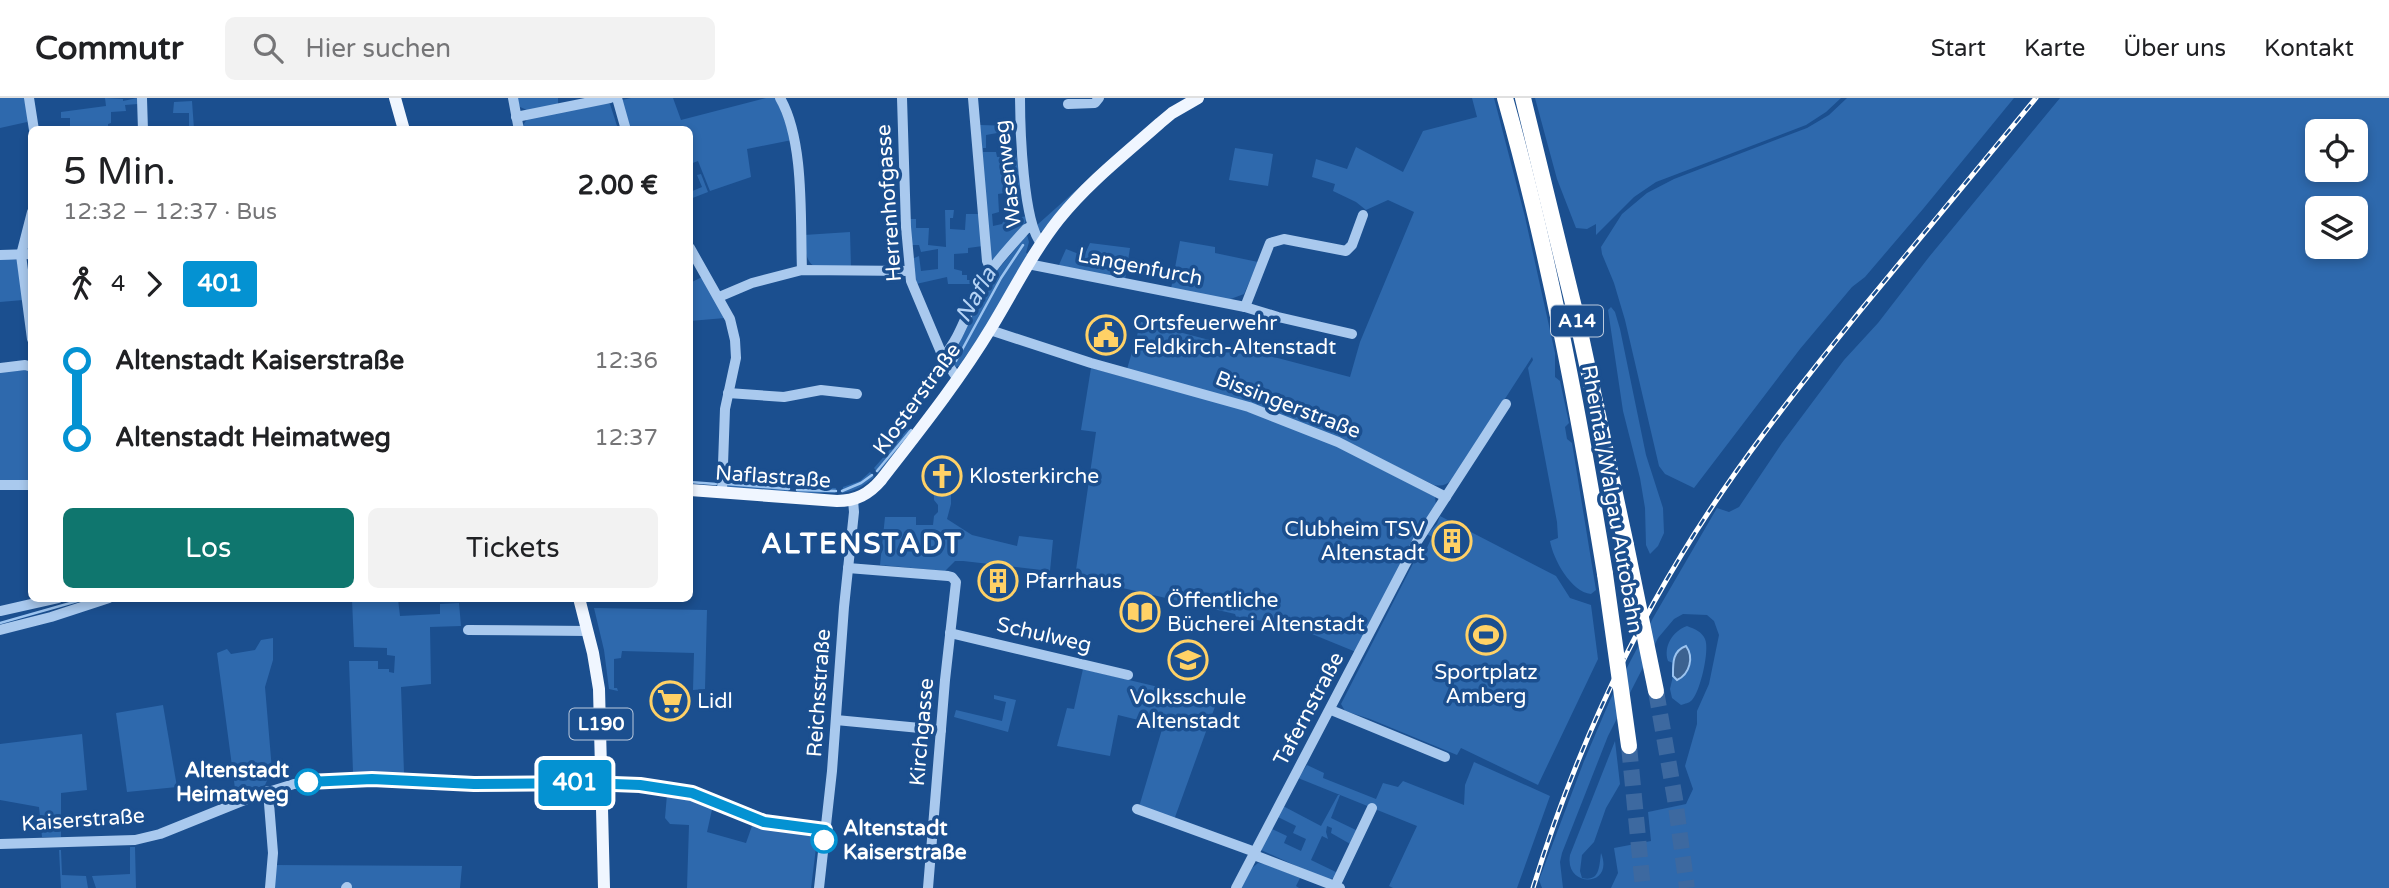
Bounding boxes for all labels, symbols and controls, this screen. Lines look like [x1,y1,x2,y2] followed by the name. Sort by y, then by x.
[225,17,715,80] search box
[35,29,183,68] text: Commutr
[249,29,287,67] icon: search
[305,33,451,64] text: Hier suchen
[1931,34,1986,63] text: Start
[2024,34,2085,63] text: Karte
[2123,34,2226,63] text: Über uns
[2264,34,2354,63] text: Kontakt
[989,119,1027,229] street label: Wasenweg
[2305,119,2368,259] map controls
[2305,119,2368,182] button: locate
[871,123,907,283] street label: Herrenhofgasse
[63,149,176,195] text: 5 Min.
[578,170,658,201] text: 2.00 €
[2305,196,2368,259] button: layers
[63,198,277,226] text: 12:32 – 12:37 · Bus
[1075,243,1205,291] street label: Langenfurch
[949,262,1003,327] water label: Nafla
[63,265,101,303] icon: walk
[135,265,173,303] icon: forward
[197,269,243,298] text: 401
[111,270,125,298] text: 4
[1551,306,1603,336] road number: A14
[1133,311,1336,360] place label: Ortsfeuerwehr Feldkirch-Altenstadt
[1085,314,1127,356] public building icon: Ortsfeuerwehr Feldkirch-Altenstadt
[868,338,966,460] street label: Klosterstraße
[115,345,404,376] text: Altenstadt Kaiserstraße
[594,347,658,375] text: 12:36
[1576,363,1648,635] street label: Rheintal/Walgau Autobahn
[1212,366,1364,444] street label: Bissingerstraße
[115,422,391,453] text: Altenstadt Heimatweg
[594,424,658,452] text: 12:37
[921,455,963,497] church icon: Klosterkirche
[714,460,832,494] street label: Naflastraße
[969,464,1099,489] place label: Klosterkirche
[63,508,354,588] button: Los
[368,508,658,588] button: Tickets
[1284,517,1425,566] place label: Clubheim TSV Altenstadt
[1431,520,1473,562] building icon: Clubheim TSV Altenstadt
[761,527,963,561] district label: ALTENSTADT
[977,560,1019,602] building icon: Pfarrhaus
[1025,569,1122,594] place label: Pfarrhaus
[1167,588,1365,637] place label: Öffentliche Bücherei Altenstadt
[1119,591,1161,633] library icon: Öffentliche Bücherei Altenstadt
[994,612,1094,658] street label: Schulweg
[1465,614,1507,656] sports icon: Sportplatz Amberg
[802,628,836,758] street label: Reichsstraße
[1167,639,1209,681] school or university icon: Volksschule Altenstadt
[1269,648,1349,770] street label: Tafernstraße
[1434,660,1538,709] place label: Sportplatz Amberg
[905,677,939,787] street label: Kirchgasse
[649,680,691,722] supermarket icon: Lidl
[1130,685,1246,734] place label: Volksschule Altenstadt
[697,689,733,714] place label: Lidl
[570,708,632,740] road number: L190
[176,758,289,807] place label: Altenstadt Heimatweg
[535,760,615,806] line badge: 401
[552,768,598,797] text: 401
[295,769,321,795] marker: Altenstadt Heimatweg
[20,803,146,837] street label: Kaiserstraße
[843,816,967,865] place label: Altenstadt Kaiserstraße
[811,827,837,853] marker: Altenstadt Kaiserstraße

